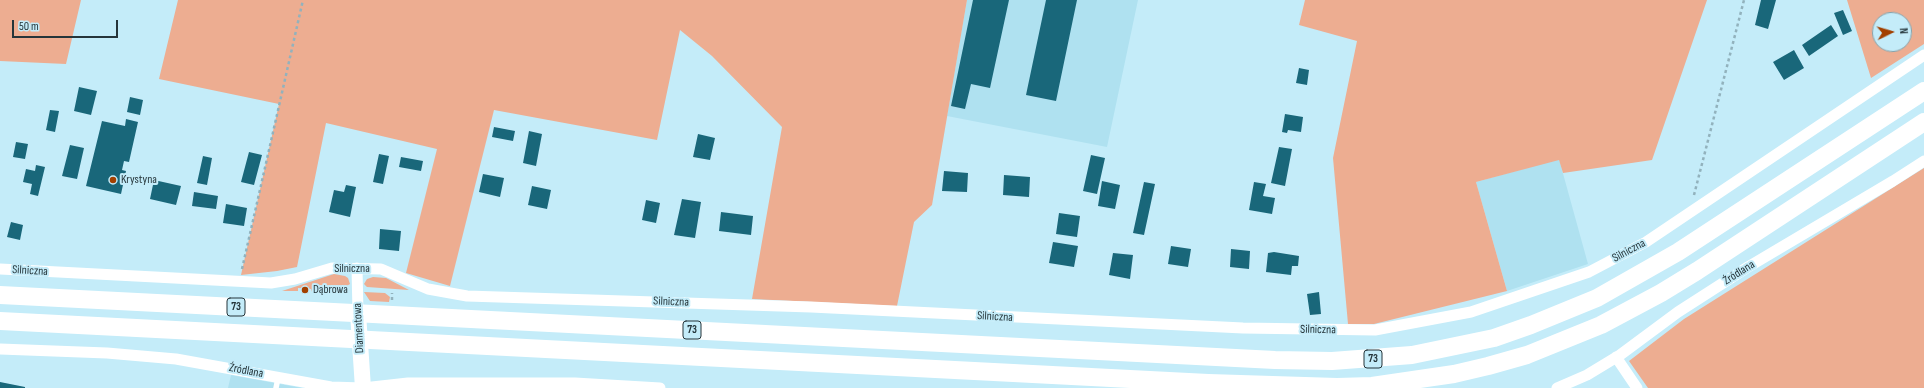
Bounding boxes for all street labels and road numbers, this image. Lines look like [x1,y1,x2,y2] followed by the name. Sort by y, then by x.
[1610,236,1648,266] street label: Silniczna
[1720,258,1758,288] street label: Źródlana
[334,262,370,276] street label: Silniczna
[12,263,48,279] street label: Silniczna
[653,294,689,310] street label: Silniczna
[227,298,245,316] road number: 73
[350,303,368,353] street label: Diamentowa
[977,309,1013,325] street label: Silniczna
[683,321,701,339] road number: 73
[1300,322,1336,338] street label: Silniczna
[1364,350,1382,368] road number: 73
[228,361,264,381] street label: Źródlana

